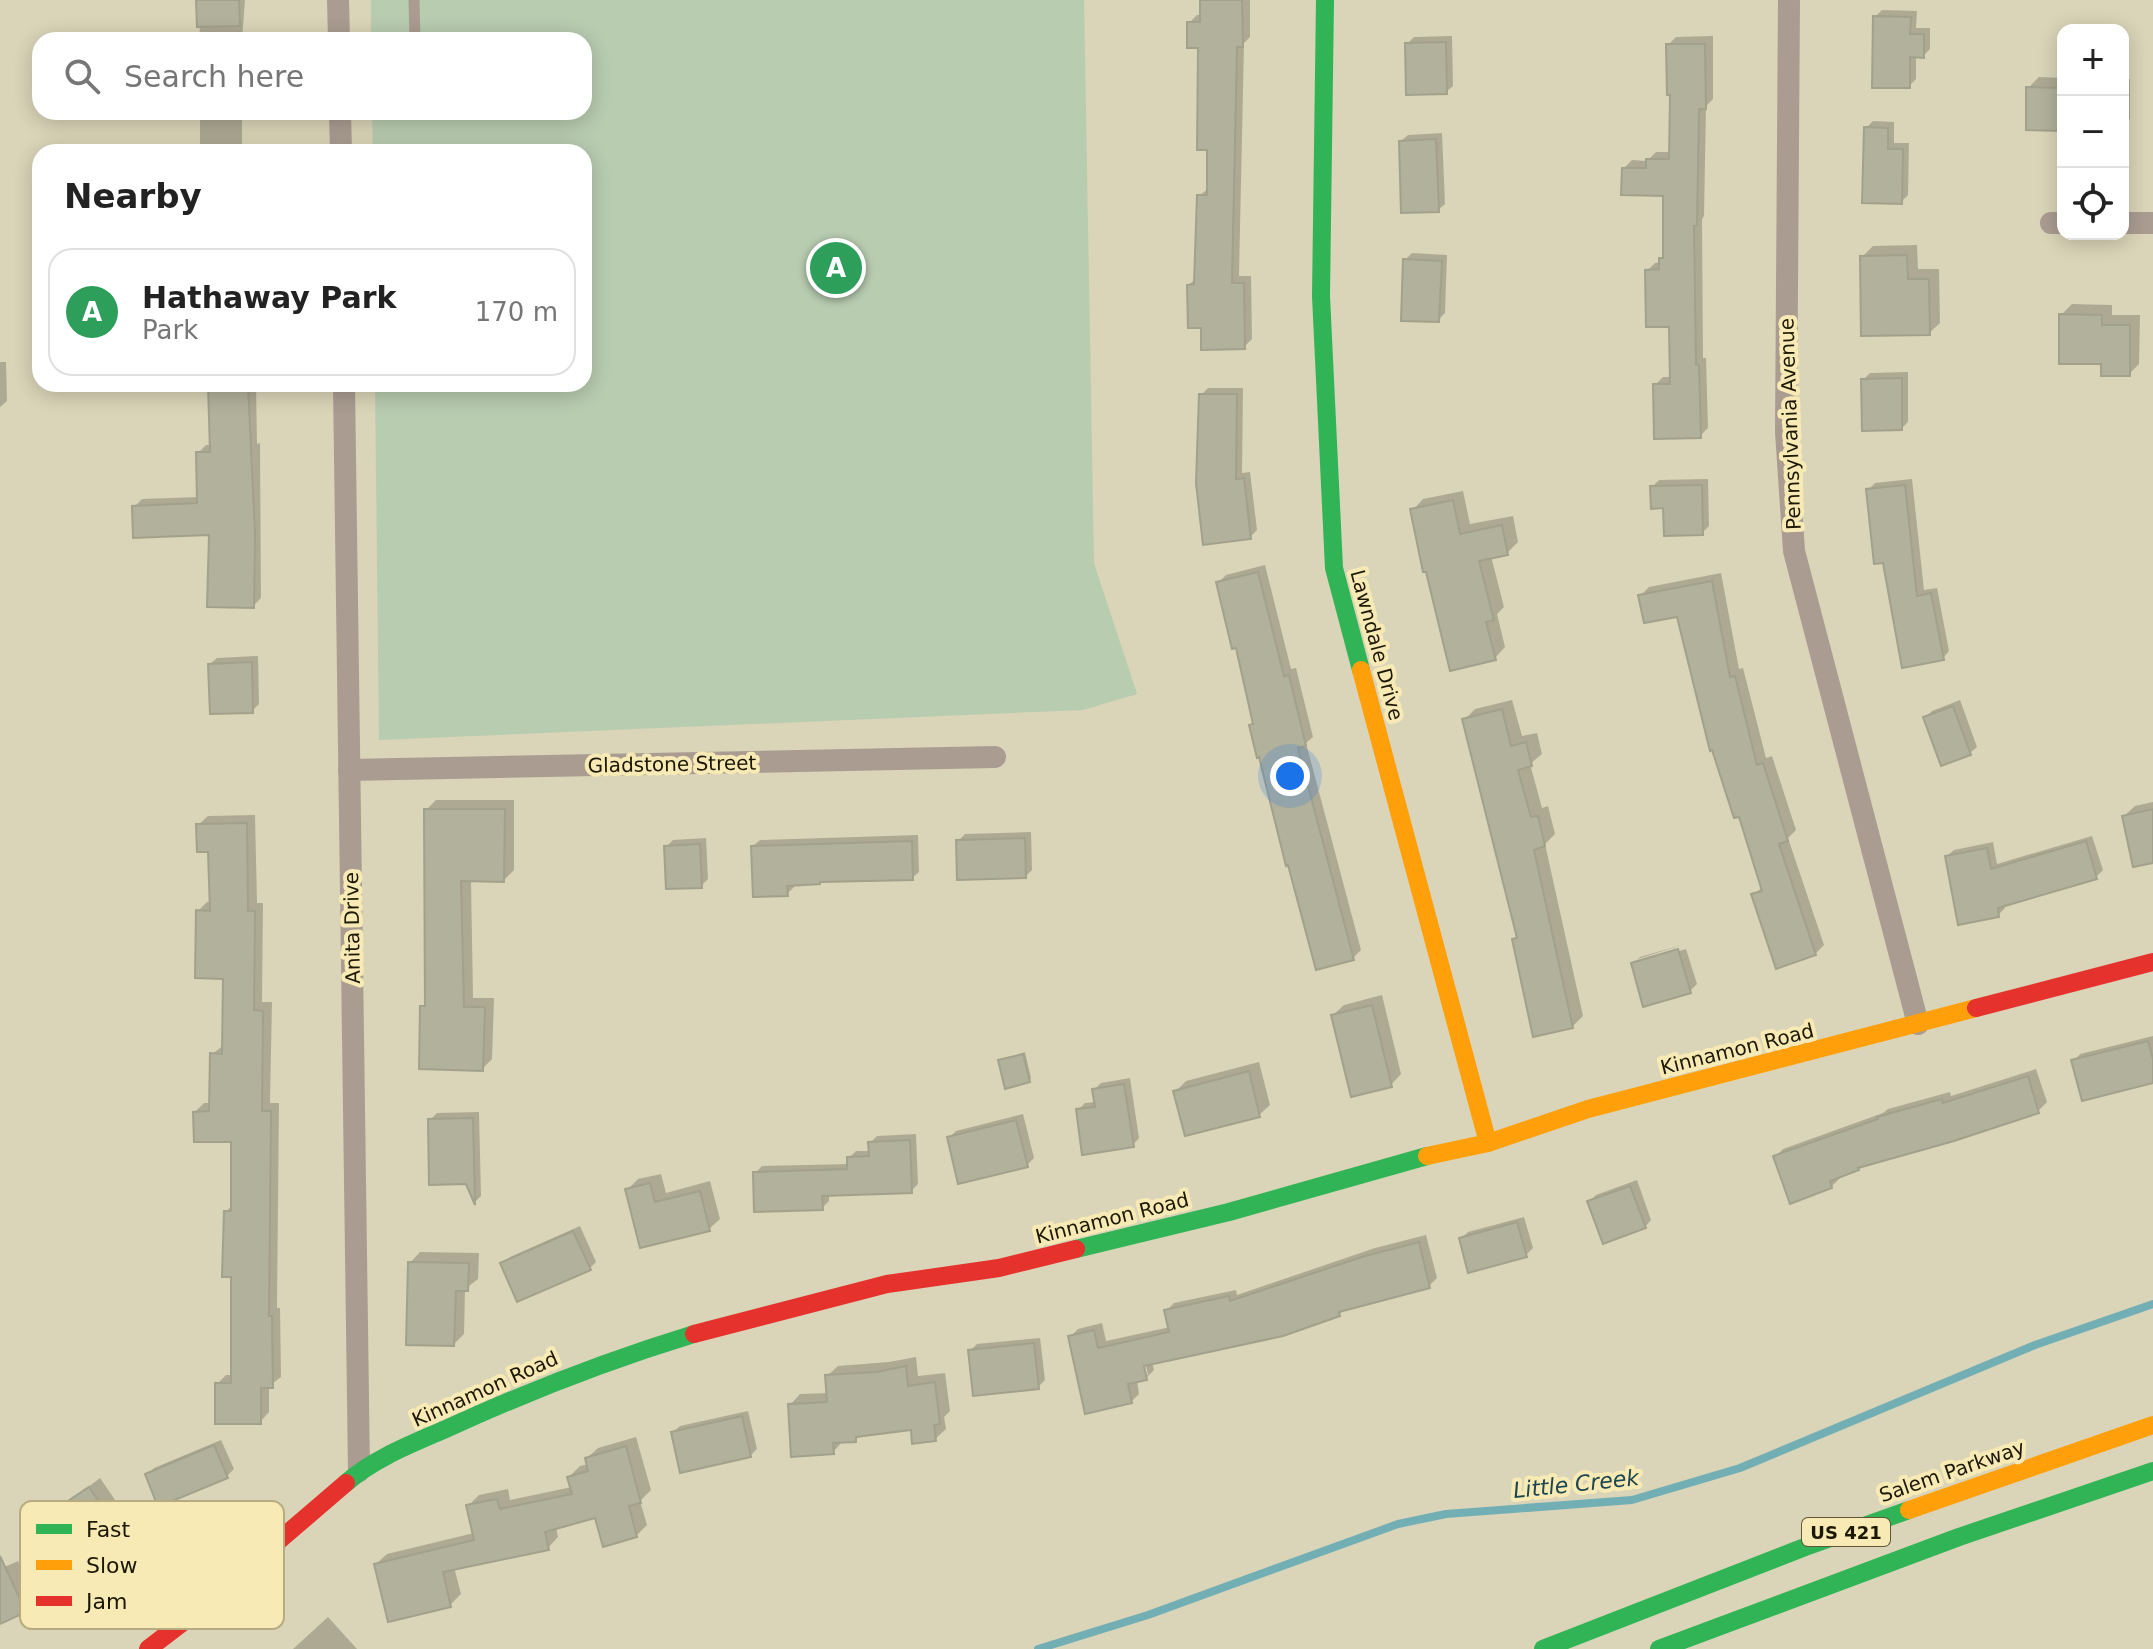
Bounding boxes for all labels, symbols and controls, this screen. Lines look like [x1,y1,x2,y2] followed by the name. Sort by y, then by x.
[2057,24,2129,240] map controls
[2057,24,2129,96] button: +
[32,32,592,120] search box
[60,54,104,98] icon: search
[124,59,304,94] text: Search here
[2057,96,2129,168] button: −
[2057,168,2129,240] button: locate
[64,176,202,216] text: Nearby
[810,238,862,298] pin: A
[142,280,397,315] text: Hathaway Park
[82,297,102,327] text: A
[475,297,558,327] text: 170 m
[142,315,198,345] text: Park
[1774,318,1806,530] street label: Pennsylvania Avenue
[1345,567,1409,723] street label: Lawndale Drive
[587,751,757,777] street label: Gladstone Street
[1270,756,1310,796] your location
[339,872,365,984] street label: Anita Drive
[1658,1018,1816,1080] street label: Kinnamon Road
[1033,1187,1191,1249] street label: Kinnamon Road
[408,1346,562,1432] street label: Kinnamon Road
[1876,1435,2028,1507] street label: Salem Parkway
[1512,1465,1641,1503] water label: Little Creek
[20,1501,284,1629] legend
[86,1517,131,1542] text: Fast
[1802,1518,1890,1546] road number: US 421
[86,1553,138,1578] text: Slow
[84,1589,127,1614] text: Jam

